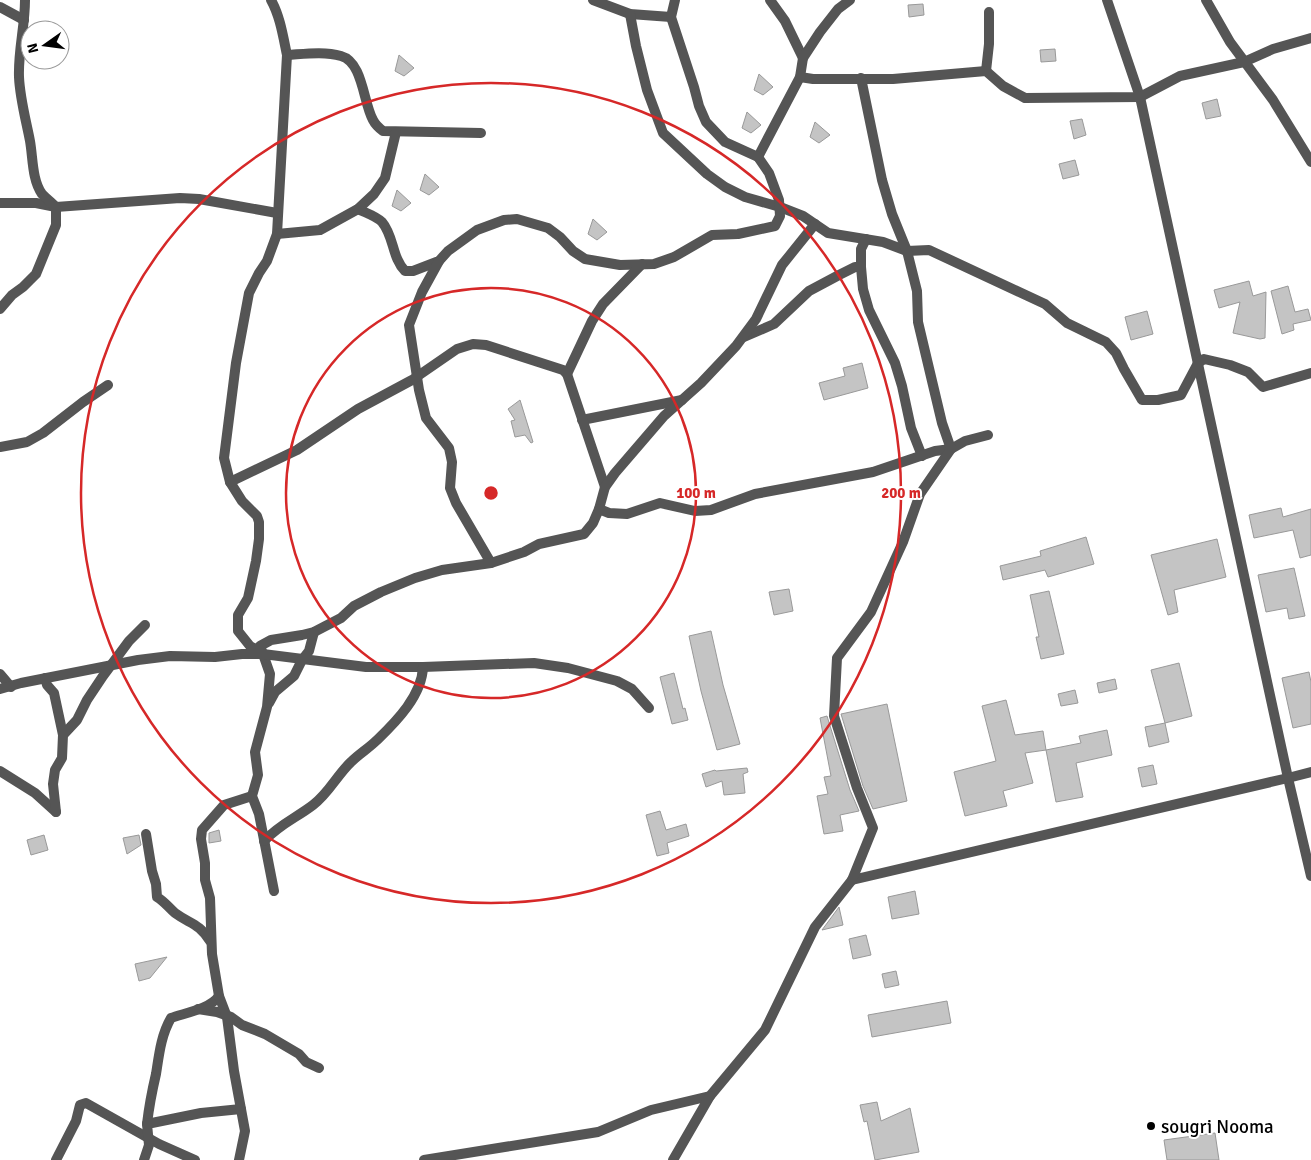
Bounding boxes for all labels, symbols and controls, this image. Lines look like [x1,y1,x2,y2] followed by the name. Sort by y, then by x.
[20,20,70,70] north arrow
[23,41,42,55] text: N
[482,484,500,502] centre of rings
[676,484,716,502] text: 100 m
[881,484,921,502] text: 200 m
[1161,1115,1274,1139] place label: sougri Nooma
[1145,1120,1157,1132] marker: sougri Nooma

